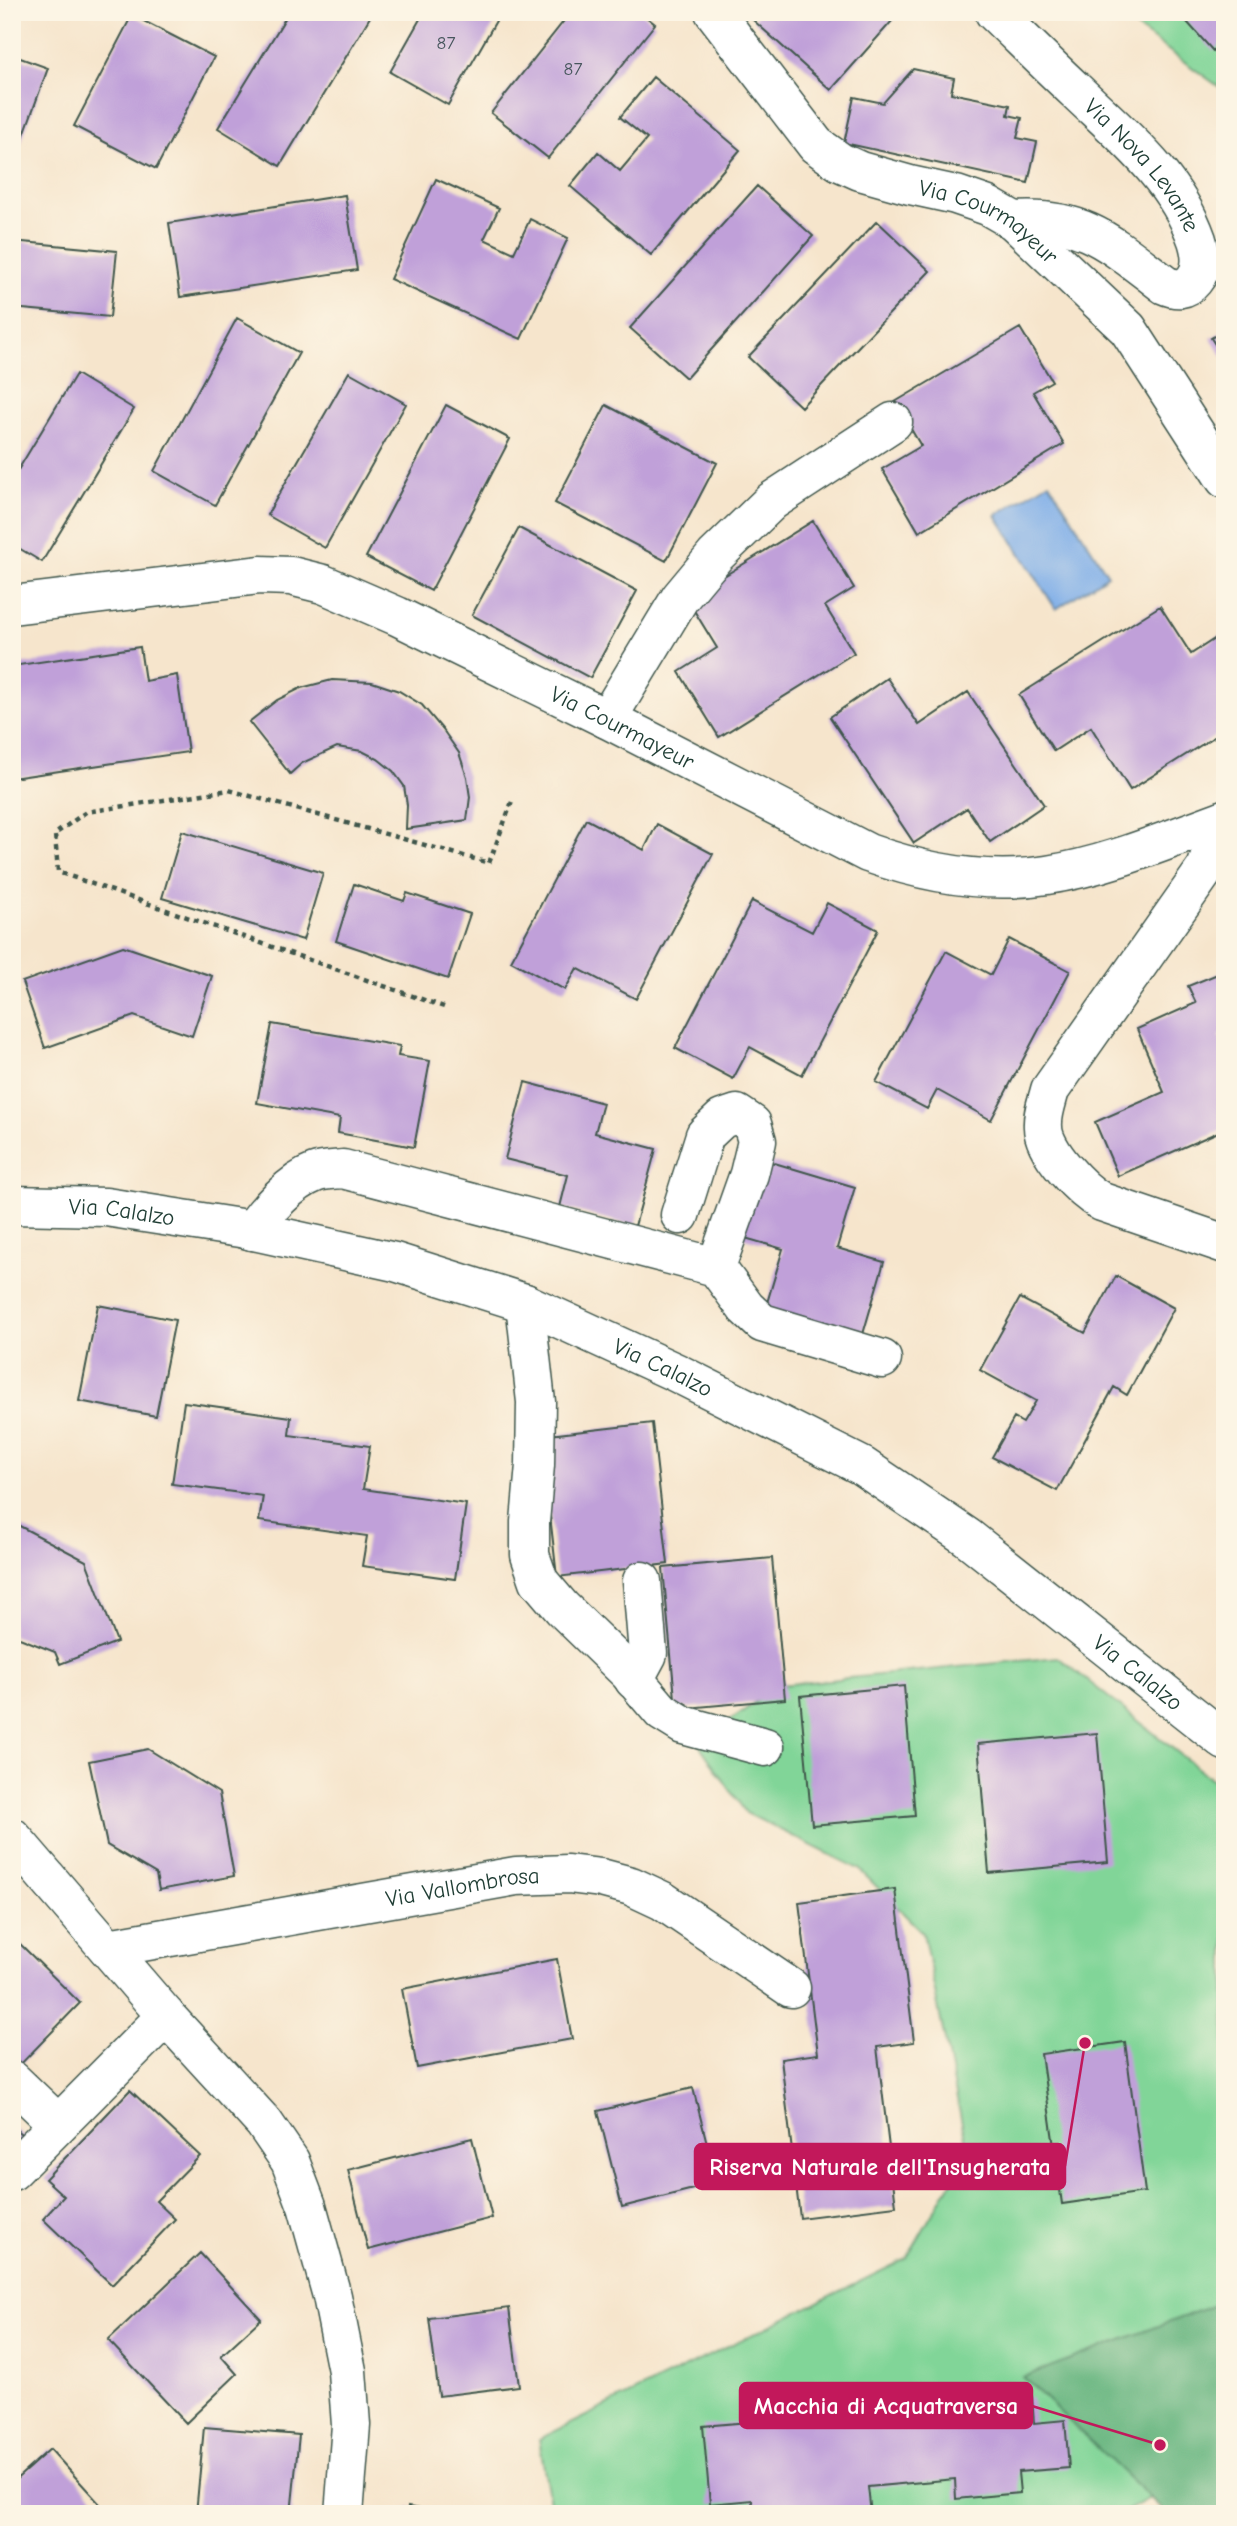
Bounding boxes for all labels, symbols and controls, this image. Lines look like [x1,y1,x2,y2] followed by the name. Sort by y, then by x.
[437,32,455,54] house number: 87
[564,58,582,80] house number: 87
[1079,93,1205,236] street label: Via Nova Levante
[916,174,1064,270] street label: Via Courmayeur
[546,680,700,776] street label: Via Courmayeur
[68,1193,177,1232] street label: Via Calalzo
[609,1333,717,1403] street label: Via Calalzo
[1088,1629,1188,1716] street label: Via Calalzo
[384,1862,540,1913] street label: Via Vallombrosa
[695,2144,1065,2189] callout: Riserva Naturale dell'Insugherata
[709,2153,1051,2181] text: Riserva Naturale dell'Insugherata
[740,2383,1032,2428] callout: Macchia di Acquatraversa
[754,2392,1018,2420] text: Macchia di Acquatraversa

